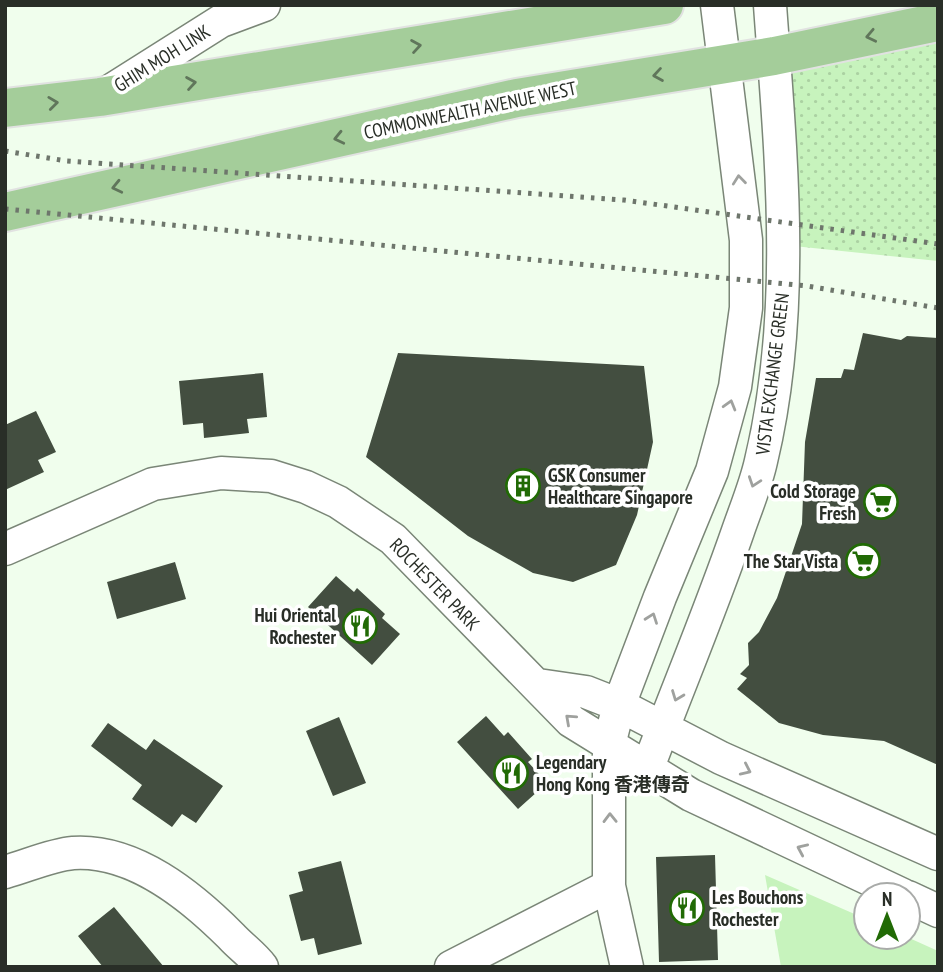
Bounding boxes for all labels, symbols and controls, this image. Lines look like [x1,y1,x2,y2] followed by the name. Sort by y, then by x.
[110,19,214,97] street label: GHIM MOH LINK
[865,27,877,42] one-way arrow
[410,39,422,54] one-way arrow
[652,67,664,82] one-way arrow
[185,76,197,91] one-way arrow
[362,76,579,144] street label: COMMONWEALTH AVENUE WEST
[47,95,58,110] one-way arrow
[333,129,345,144] one-way arrow
[731,174,746,186] one-way arrow
[111,179,123,194] one-way arrow
[750,292,794,457] street label: VISTA EXCHANGE GREEN
[722,400,737,412] one-way arrow
[548,463,693,509] place label: GSK Consumer Healthcare Singapore
[504,467,542,505] building icon: GSK Consumer Healthcare Singapore
[748,476,762,488] one-way arrow
[770,479,856,525] place label: Cold Storage Fresh
[862,483,900,521] supermarket icon: Cold Storage Fresh
[385,533,485,635] street label: ROCHESTER PARK
[844,542,882,580] supermarket icon: The Star Vista
[744,549,838,573] place label: The Star Vista
[254,603,336,649] place label: Hui Oriental Rochester
[341,607,379,645] restaurant icon: Hui Oriental Rochester
[644,613,658,625] one-way arrow
[672,690,686,702] one-way arrow
[566,714,579,727] one-way arrow
[536,750,690,796] place label: Legendary Hong Kong 香港傳奇
[492,754,530,792] restaurant icon: Legendary Hong Kong 香港傳奇
[739,762,751,776] one-way arrow
[602,812,618,822] one-way arrow
[797,843,809,857] one-way arrow
[852,881,922,951] north arrow
[712,885,804,931] place label: Les Bouchons Rochester
[882,887,892,911] text: N
[668,889,706,927] restaurant icon: Les Bouchons Rochester

